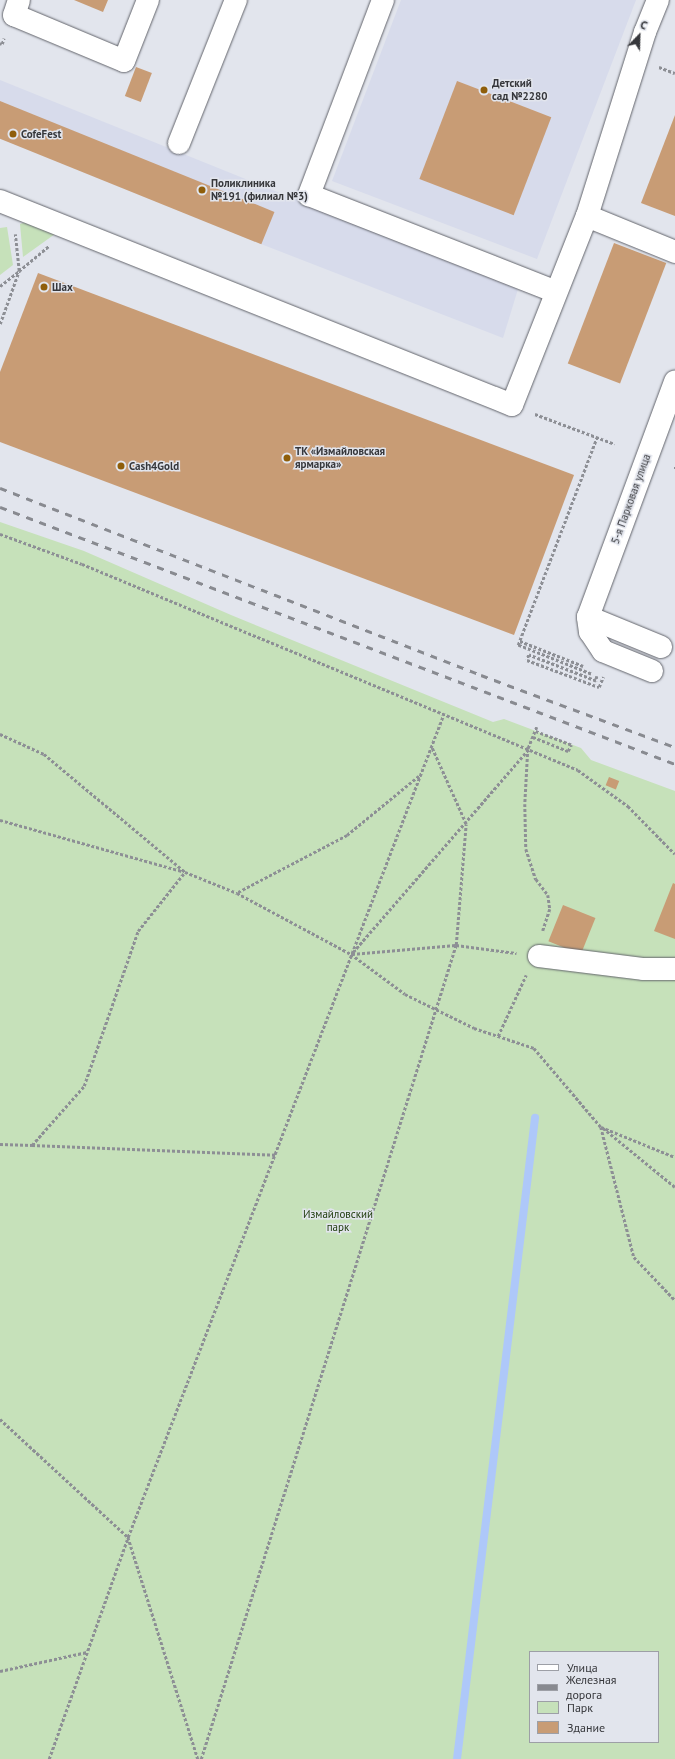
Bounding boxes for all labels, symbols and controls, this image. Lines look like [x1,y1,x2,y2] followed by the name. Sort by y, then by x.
[619,16,659,56] north arrow
[638,17,649,33] text: С
[492,77,547,103] place label: Детский сад №2280
[479,85,489,95] marker: Детский сад №2280
[21,127,61,141] place label: CofeFest
[8,129,18,139] marker: CofeFest
[211,177,308,203] place label: Поликлиника №191 (филиал №3)
[196,184,208,196] marker: Поликлиника №191 (филиал №3)
[52,280,73,294] place label: Шах
[39,282,49,292] marker: Шах
[295,445,385,471] place label: ТК «Измайловская ярмарка»
[609,452,653,546] street label: 5-я Парковая улица
[282,453,292,463] marker: ТК «Измайловская ярмарка»
[129,459,179,473] place label: Cash4Gold
[116,461,126,471] marker: Cash4Gold
[303,1208,373,1234] park label: Измайловский парк
[529,1651,659,1743] legend
[567,1660,598,1675] text: Улица
[566,1672,617,1702] text: Железная дорога
[567,1700,593,1715] text: Парк
[567,1720,605,1735] text: Здание

